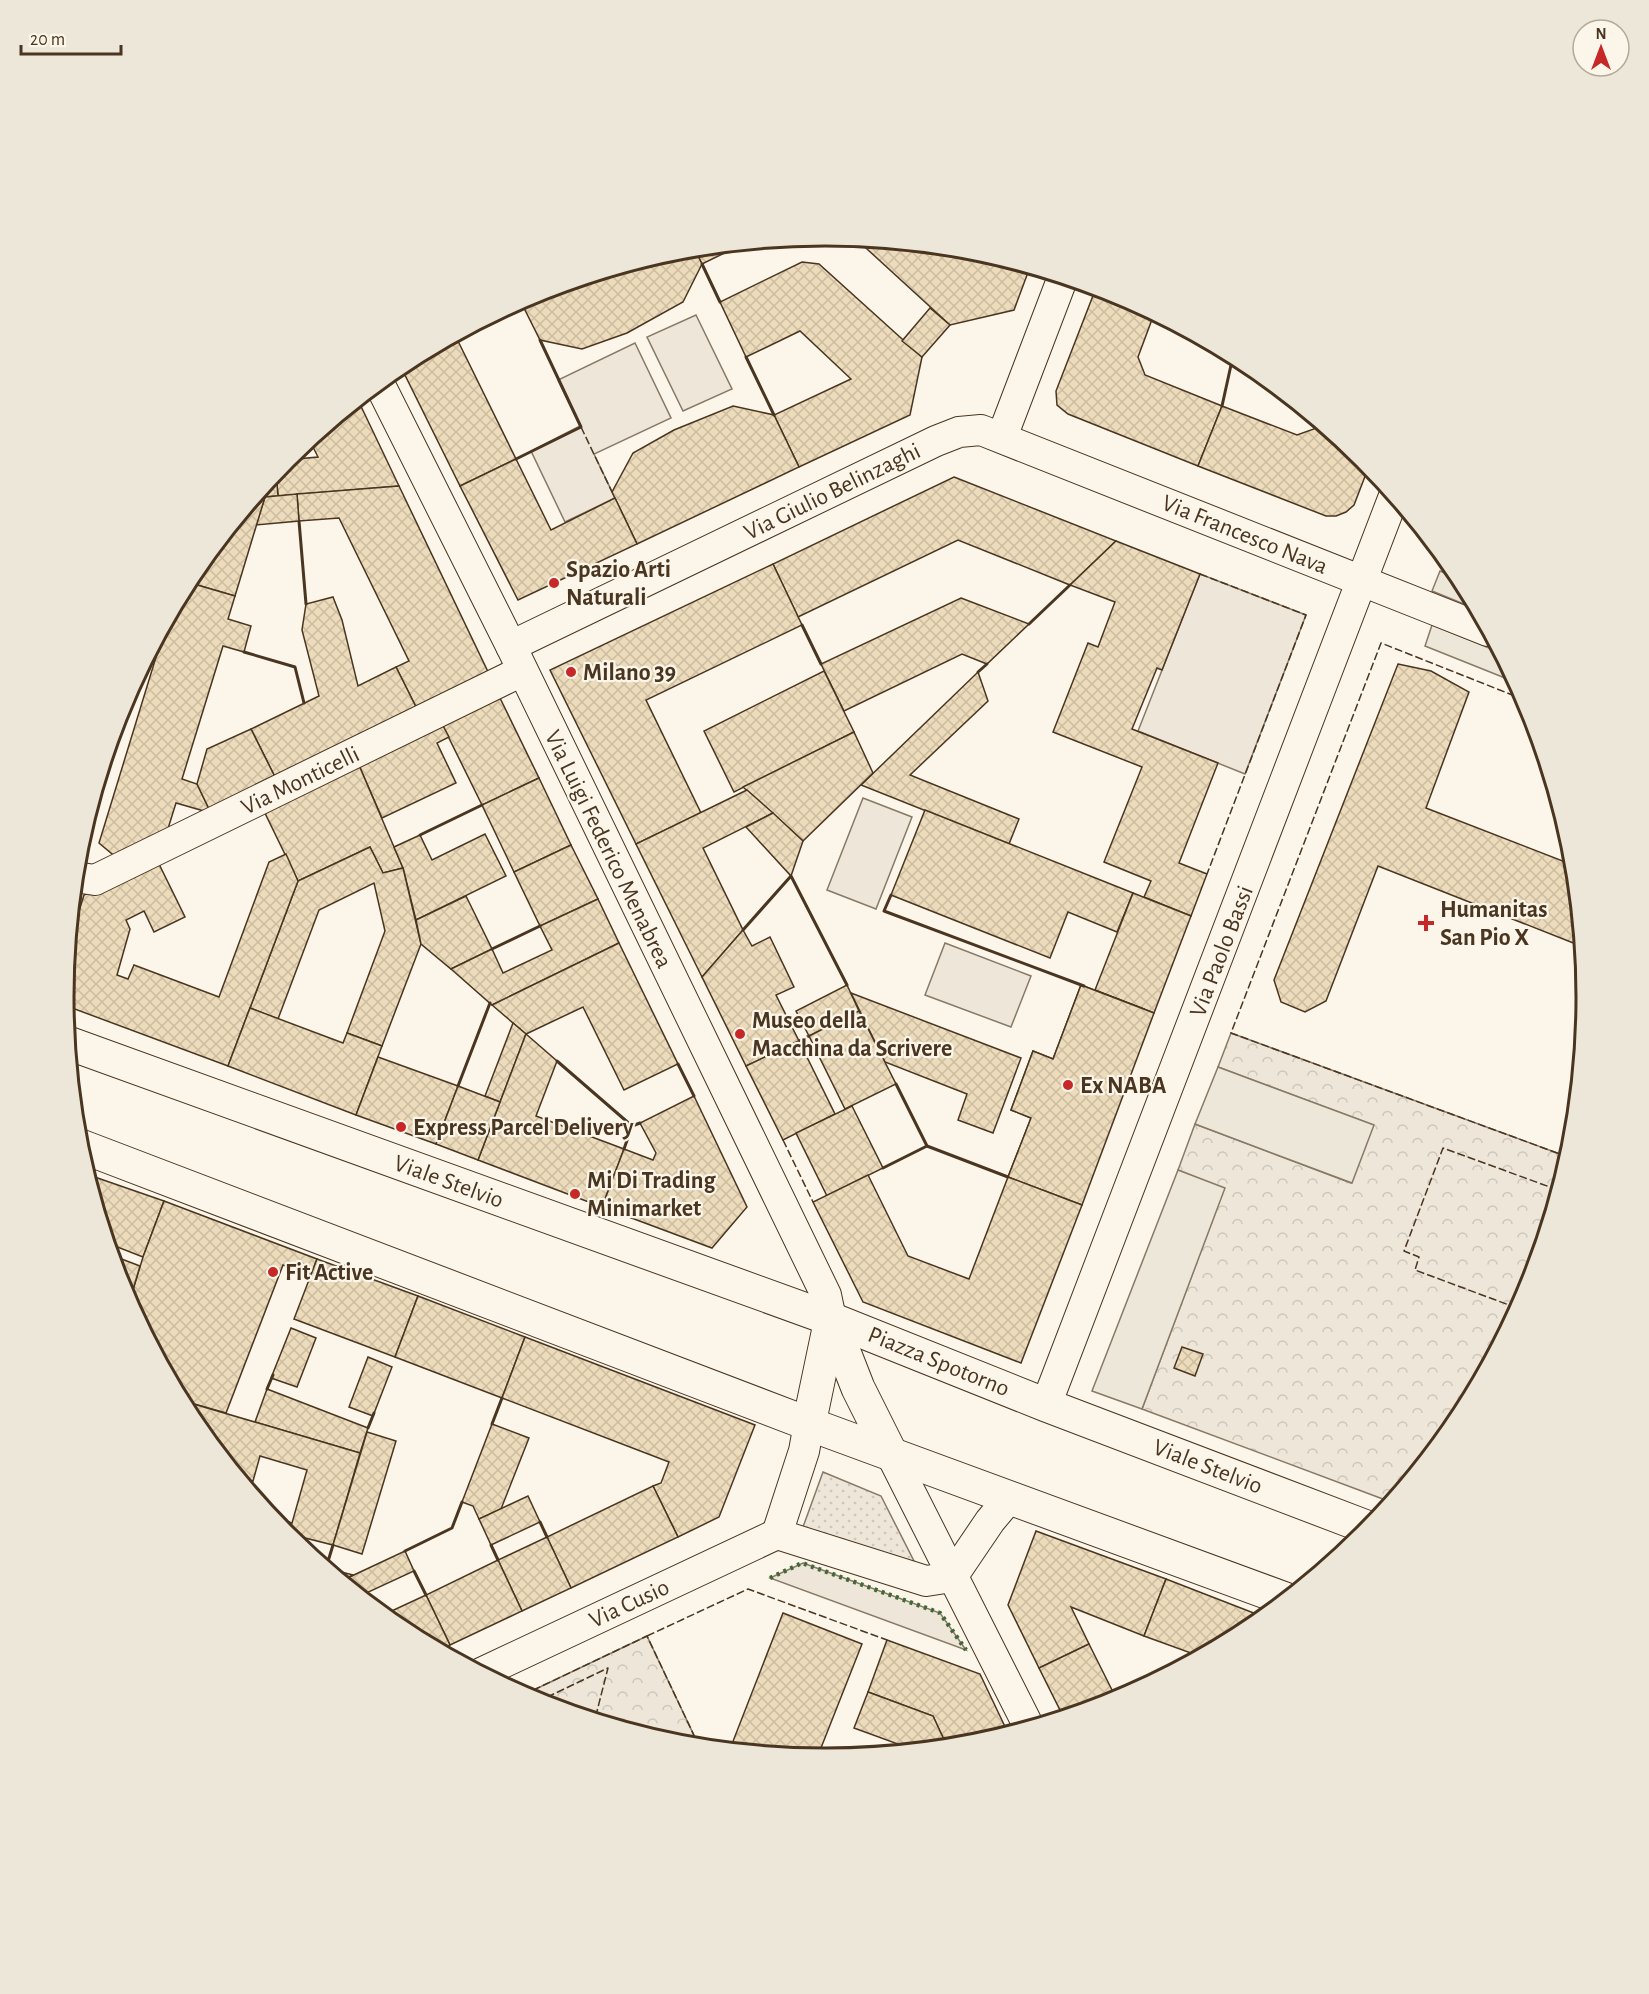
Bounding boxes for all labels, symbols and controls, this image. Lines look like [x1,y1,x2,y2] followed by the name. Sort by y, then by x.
[21,18,122,56] scale bar
[1571,18,1631,78] north arrow
[1595,26,1607,42] text: N
[30,31,65,49] text: 20 m
[740,439,924,545] street label: Via Giulio Belinzaghi
[1158,491,1331,579] street label: Via Francesco Nava
[566,558,671,610] place label: Spazio Arti Naturali
[547,576,561,590] marker: Spazio Arti Naturali
[583,661,676,685] place label: Milano 39
[564,665,578,679] marker: Milano 39
[540,727,676,972] street label: Via Luigi Federico Menabrea
[238,742,363,820] street label: Via Monticelli
[1186,882,1258,1020] street label: Via Paolo Bassi
[1440,898,1547,950] place label: Humanitas San Pio X
[1417,914,1435,932] marker: Humanitas San Pio X
[752,1009,952,1061] place label: Museo della Macchina da Scrivere
[733,1027,747,1041] marker: Museo della Macchina da Scrivere
[1080,1074,1167,1098] place label: Ex NABA
[1061,1078,1075,1092] marker: Ex NABA
[413,1116,634,1140] place label: Express Parcel Delivery
[394,1120,408,1134] marker: Express Parcel Delivery
[391,1151,507,1213] street label: Viale Stelvio
[587,1169,717,1221] place label: Mi Di Trading Minimarket
[568,1187,582,1201] marker: Mi Di Trading Minimarket
[285,1261,373,1285] place label: Fit Active
[266,1265,280,1279] marker: Fit Active
[864,1323,1013,1401] street label: Piazza Spotorno
[1150,1435,1266,1499] street label: Viale Stelvio
[586,1575,673,1633] street label: Via Cusio

